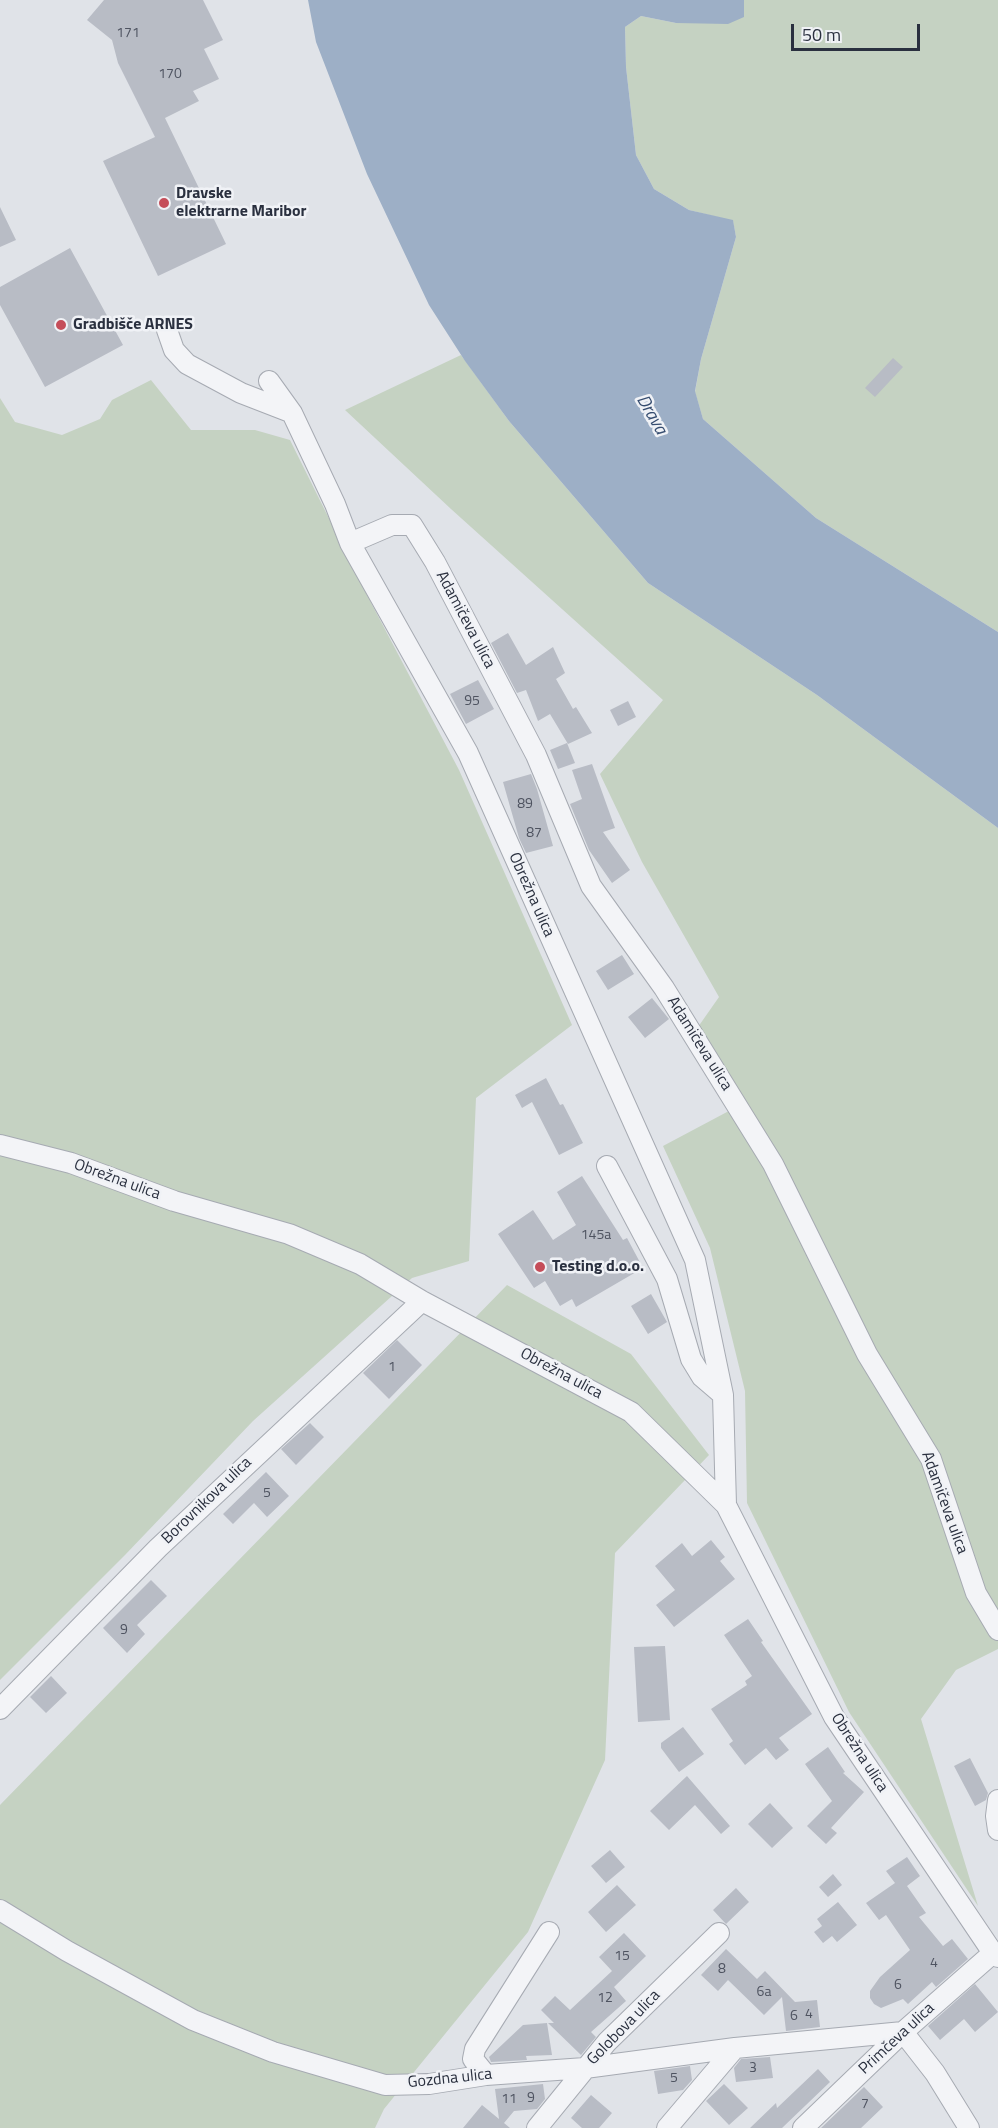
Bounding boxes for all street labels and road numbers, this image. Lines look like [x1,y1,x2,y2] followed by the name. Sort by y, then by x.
[431,568,499,672] street label: Adamičeva ulica
[504,850,558,940] street label: Obrežna ulica
[662,993,736,1095] street label: Adamičeva ulica
[71,1155,163,1205] street label: Obrežna ulica
[517,1344,605,1404] street label: Obrežna ulica
[917,1449,971,1557] street label: Adamičeva ulica
[158,1453,256,1549] street label: Borovnikova ulica
[826,1710,892,1796] street label: Obrežna ulica
[583,1986,665,2070] street label: Golobova ulica
[855,1999,939,2079] street label: Primčeva ulica
[407,2065,493,2093] street label: Gozdna ulica

